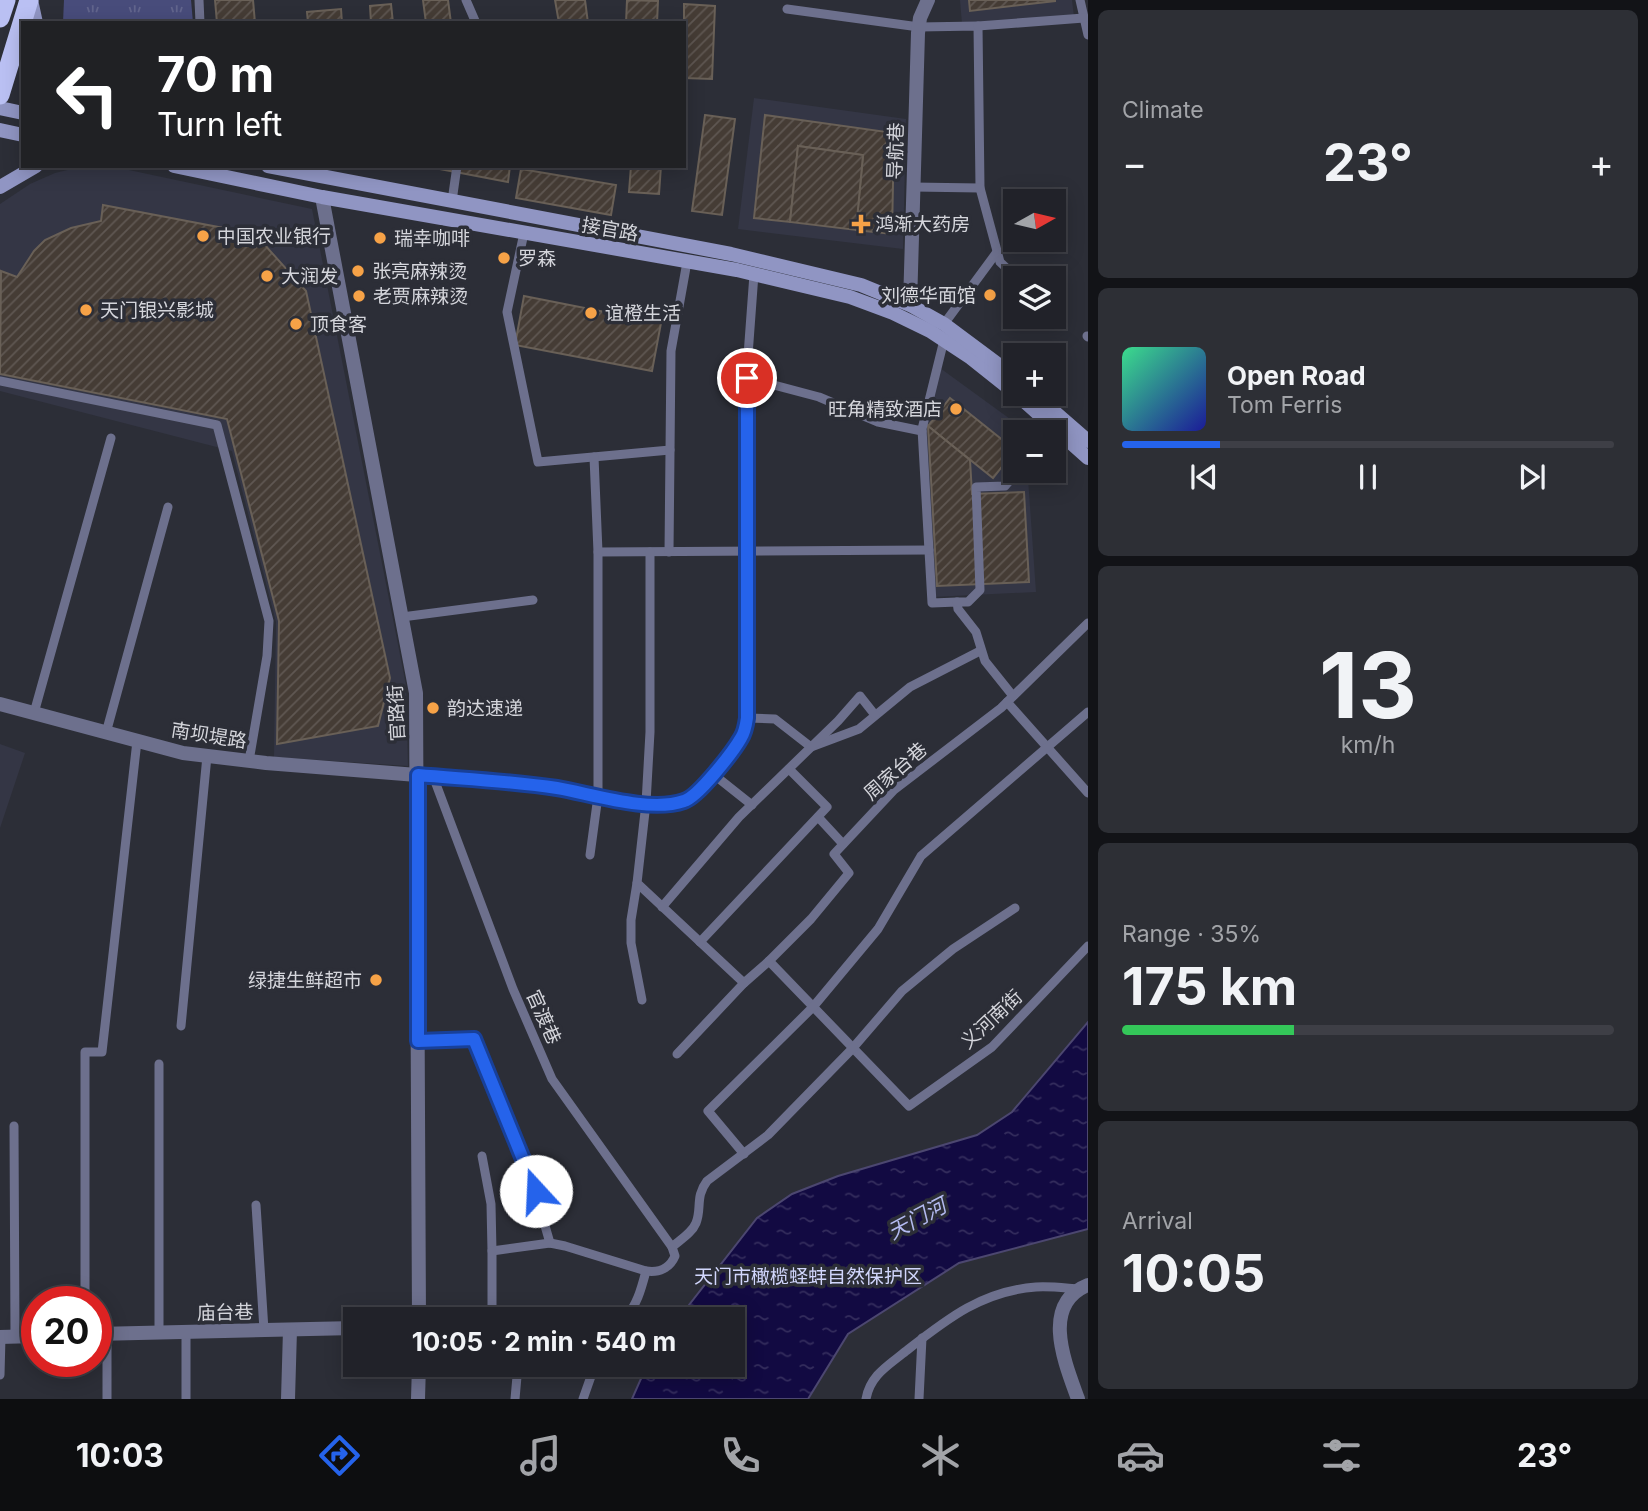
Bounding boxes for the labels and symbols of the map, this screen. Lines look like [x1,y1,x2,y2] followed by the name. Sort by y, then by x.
[883,122,908,180] street label: 导航巷
[1003,189,1066,252] north arrow
[580,213,640,246] street label: 接官路
[875,213,970,236] place label: 鸿渐大药房
[853,216,869,232] marker: 鸿渐大药房
[217,225,331,248] place label: 中国农业银行
[394,227,470,250] place label: 瑞幸咖啡
[195,228,211,244] marker: 中国农业银行
[372,230,388,246] marker: 瑞幸咖啡
[518,247,556,270] place label: 罗森
[496,250,512,266] marker: 罗森
[372,260,467,283] place label: 张亮麻辣烫
[350,263,366,279] marker: 张亮麻辣烫
[281,265,338,288] place label: 大润发
[259,268,275,284] marker: 大润发
[881,284,976,307] place label: 刘德华面馆
[373,285,468,308] place label: 老贾麻辣烫
[982,287,998,303] marker: 刘德华面馆
[351,288,367,304] marker: 老贾麻辣烫
[100,299,214,322] place label: 天门银兴影城
[78,302,94,318] marker: 天门银兴影城
[605,302,681,325] place label: 谊橙生活
[583,305,599,321] marker: 谊橙生活
[310,313,367,336] place label: 顶食客
[288,316,304,332] marker: 顶食客
[717,348,777,408] pin
[828,398,942,421] place label: 旺角精致酒店
[948,401,964,417] marker: 旺角精致酒店
[384,684,409,742] street label: 官路街
[447,697,523,720] place label: 韵达速递
[425,700,441,716] marker: 韵达速递
[170,718,248,753] street label: 南坝堤路
[859,738,932,805] street label: 周家台巷
[248,969,362,992] place label: 绿捷生鲜超市
[368,972,384,988] marker: 绿捷生鲜超市
[956,985,1027,1054] street label: 义河南街
[521,986,566,1048] street label: 官渡巷
[499,1154,573,1228] position arrow
[883,1191,954,1244] water label: 天门河
[694,1265,922,1288] park label: 天门市橄榄蛏蚌自然保护区
[21,1286,112,1377] speed limit sign: 20
[196,1301,254,1324] street label: 庙台巷

